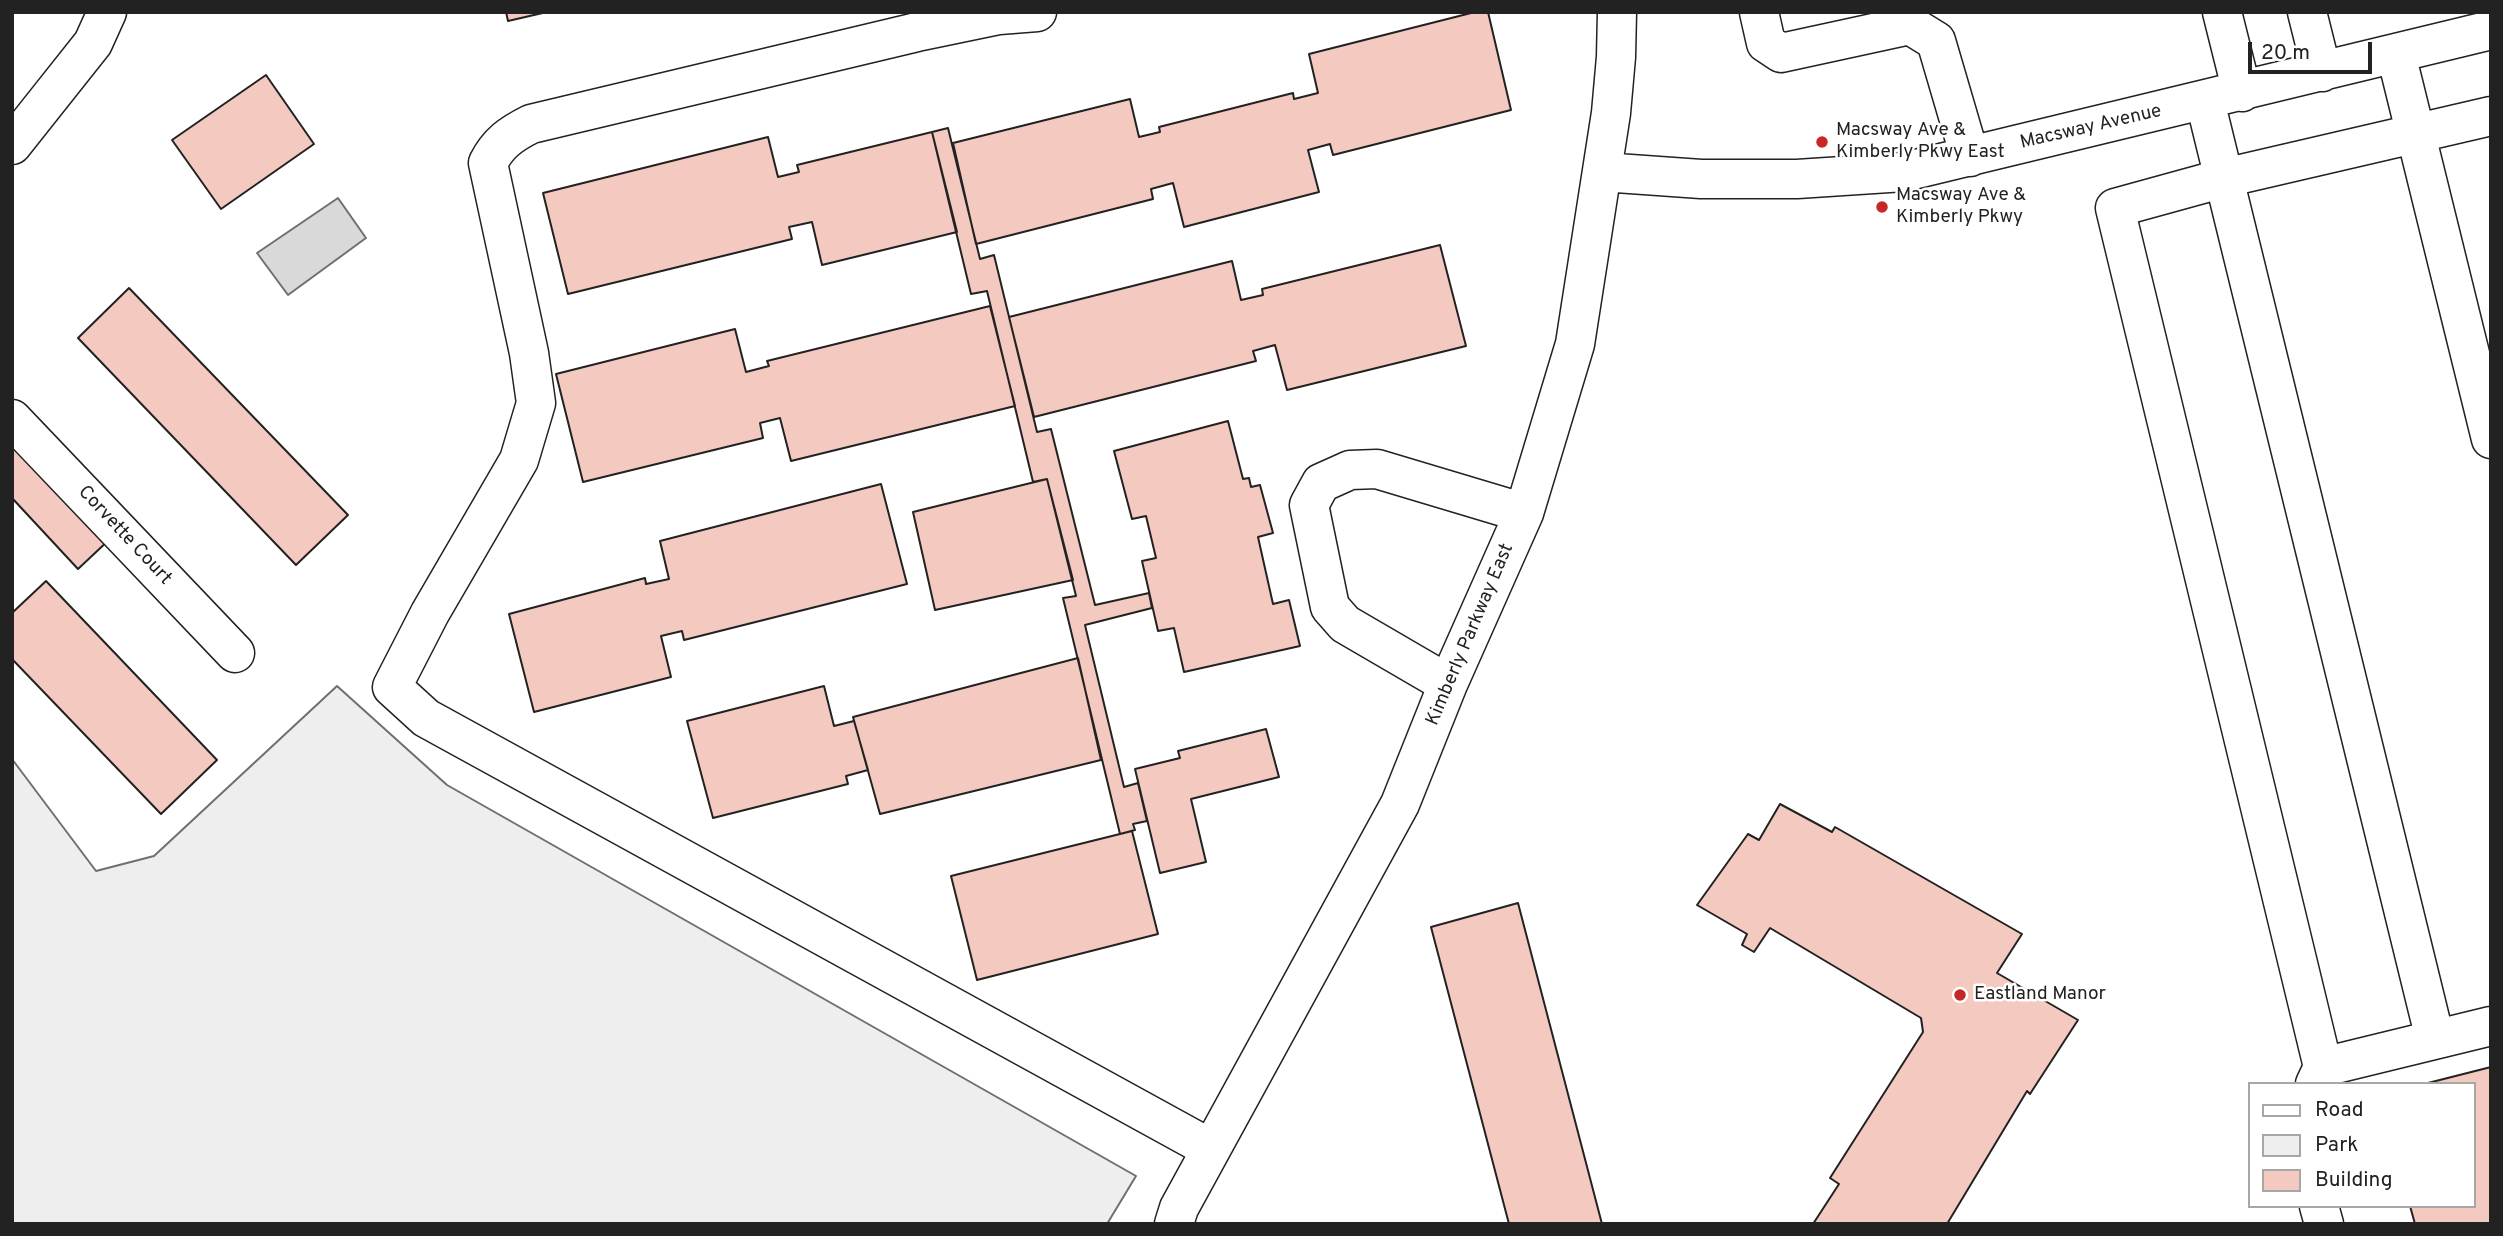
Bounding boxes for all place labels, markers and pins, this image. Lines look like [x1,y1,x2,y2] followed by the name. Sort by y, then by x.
[1836,120,2005,164] place label: Macsway Ave & Kimberly Pkwy East
[1814,134,1830,150] marker: Macsway Ave & Kimberly Pkwy East
[1896,185,2026,229] place label: Macsway Ave & Kimberly Pkwy
[1874,199,1890,215] marker: Macsway Ave & Kimberly Pkwy
[1974,984,2106,1006] place label: Eastland Manor
[1952,987,1968,1003] marker: Eastland Manor

